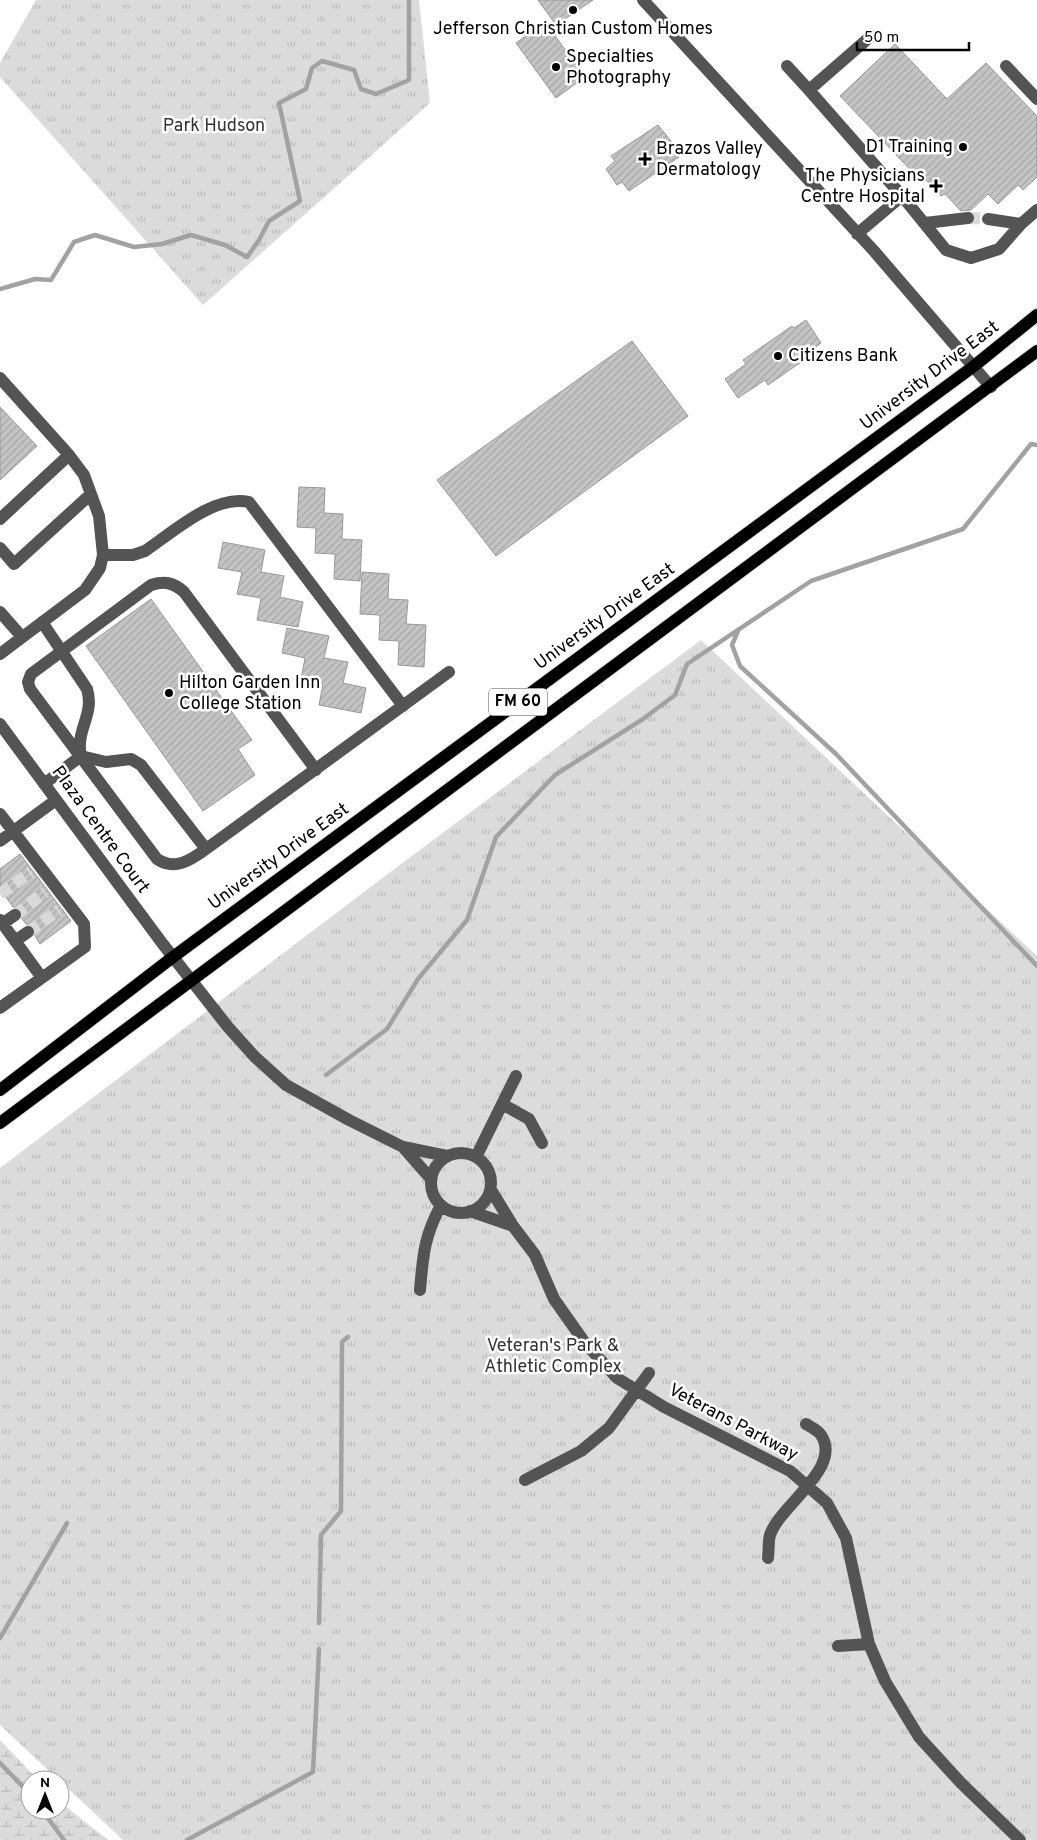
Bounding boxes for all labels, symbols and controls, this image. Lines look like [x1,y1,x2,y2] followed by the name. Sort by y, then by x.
[567,4,579,16] marker: Jefferson Christian Custom Homes
[433,18,713,41] place label: Jefferson Christian Custom Homes
[857,20,970,52] scale bar
[864,29,899,48] text: 50 m
[566,46,671,90] place label: Specialties Photography
[550,61,562,73] marker: Specialties Photography
[163,115,265,138] park label: Park Hudson
[866,136,953,159] place label: D1 Training
[656,138,763,182] place label: Brazos Valley Dermatology
[957,141,969,153] marker: D1 Training
[638,152,652,166] marker: Brazos Valley Dermatology
[800,165,925,209] place label: The Physicians Centre Hospital
[929,179,943,193] marker: The Physicians Centre Hospital
[856,316,1004,436] street label: University Drive East
[788,345,898,368] place label: Citizens Bank
[772,350,784,362] marker: Citizens Bank
[530,558,680,676] street label: University Drive East
[179,672,320,716] place label: Hilton Garden Inn College Station
[163,687,175,699] marker: Hilton Garden Inn College Station
[489,689,547,716] road number: FM 60
[46,762,154,898] street label: Plaza Centre Court
[204,798,354,916] street label: University Drive East
[484,1335,622,1379] park label: Veteran's Park & Athletic Complex
[664,1379,802,1467] street label: Veterans Parkway
[20,1770,70,1820] north arrow
[40,1775,50,1792] text: N

